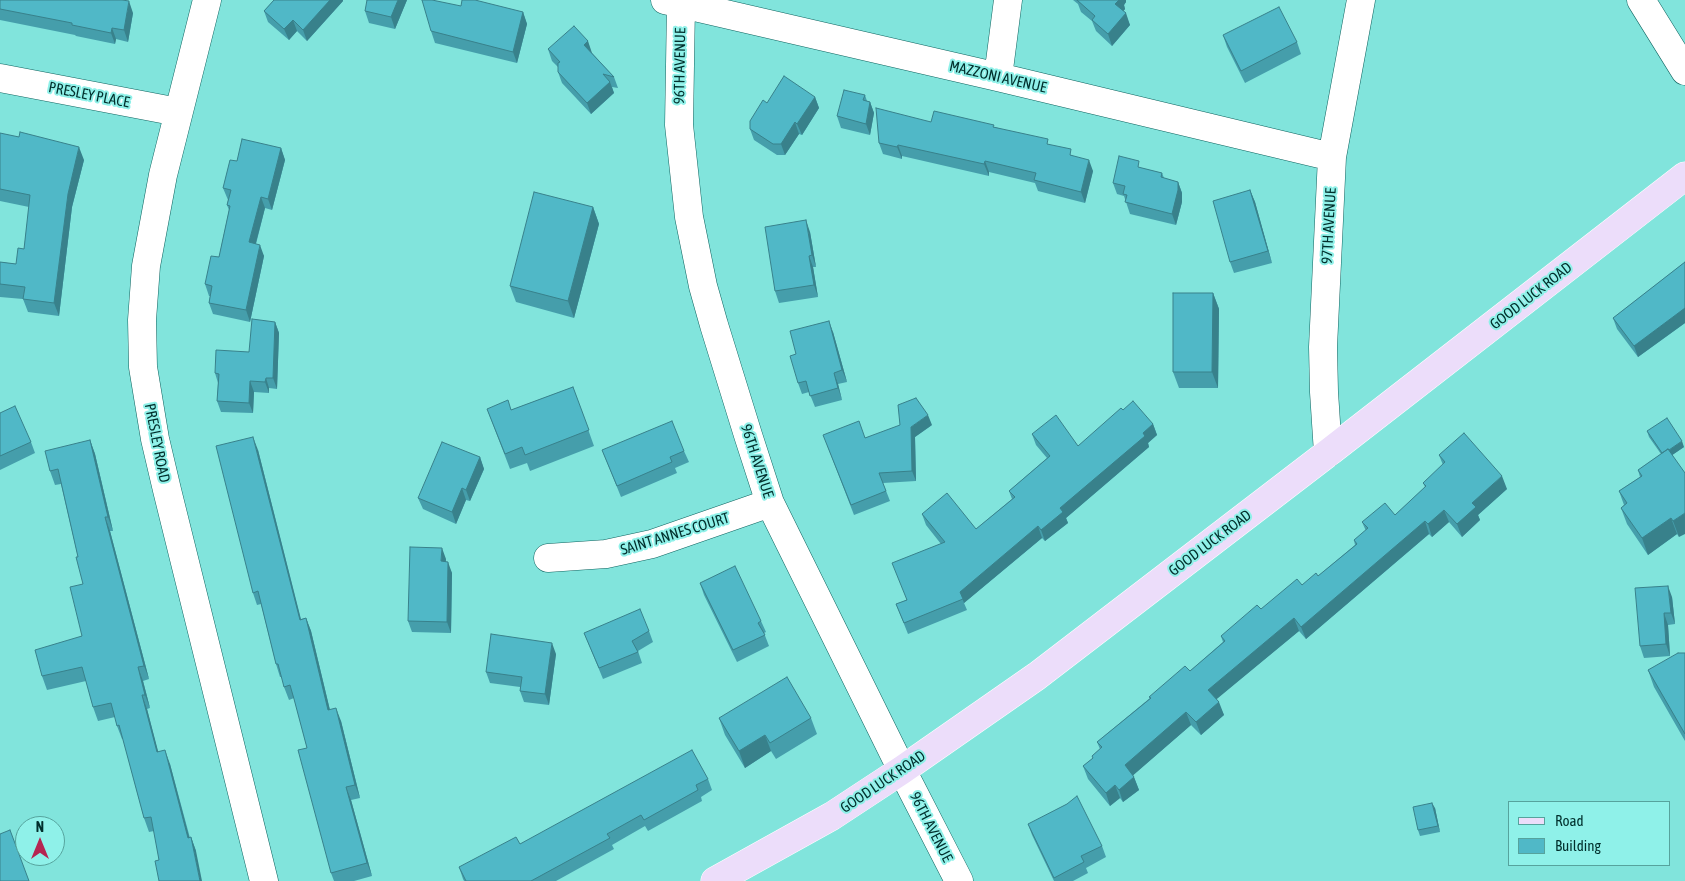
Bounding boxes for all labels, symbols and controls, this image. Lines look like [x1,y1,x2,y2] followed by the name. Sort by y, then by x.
[670,28,690,104] street label: 96TH AVENUE
[948,57,1048,97] street label: MAZZONI AVENUE
[47,78,131,112] street label: PRESLEY PLACE
[1318,187,1340,265] street label: 97TH AVENUE
[1487,259,1575,333] street label: GOOD LUCK ROAD
[141,402,173,484] street label: PRESLEY ROAD
[737,422,777,500] street label: 96TH AVENUE
[1165,506,1255,580] street label: GOOD LUCK ROAD
[618,509,732,559] street label: SAINT ANNES COURT
[837,747,929,817] street label: GOOD LUCK ROAD
[906,789,956,865] street label: 96TH AVENUE
[1508,801,1670,866] legend
[1555,812,1584,829] text: Road
[15,816,65,866] north arrow
[36,819,44,835] text: N
[1555,837,1601,854] text: Building

